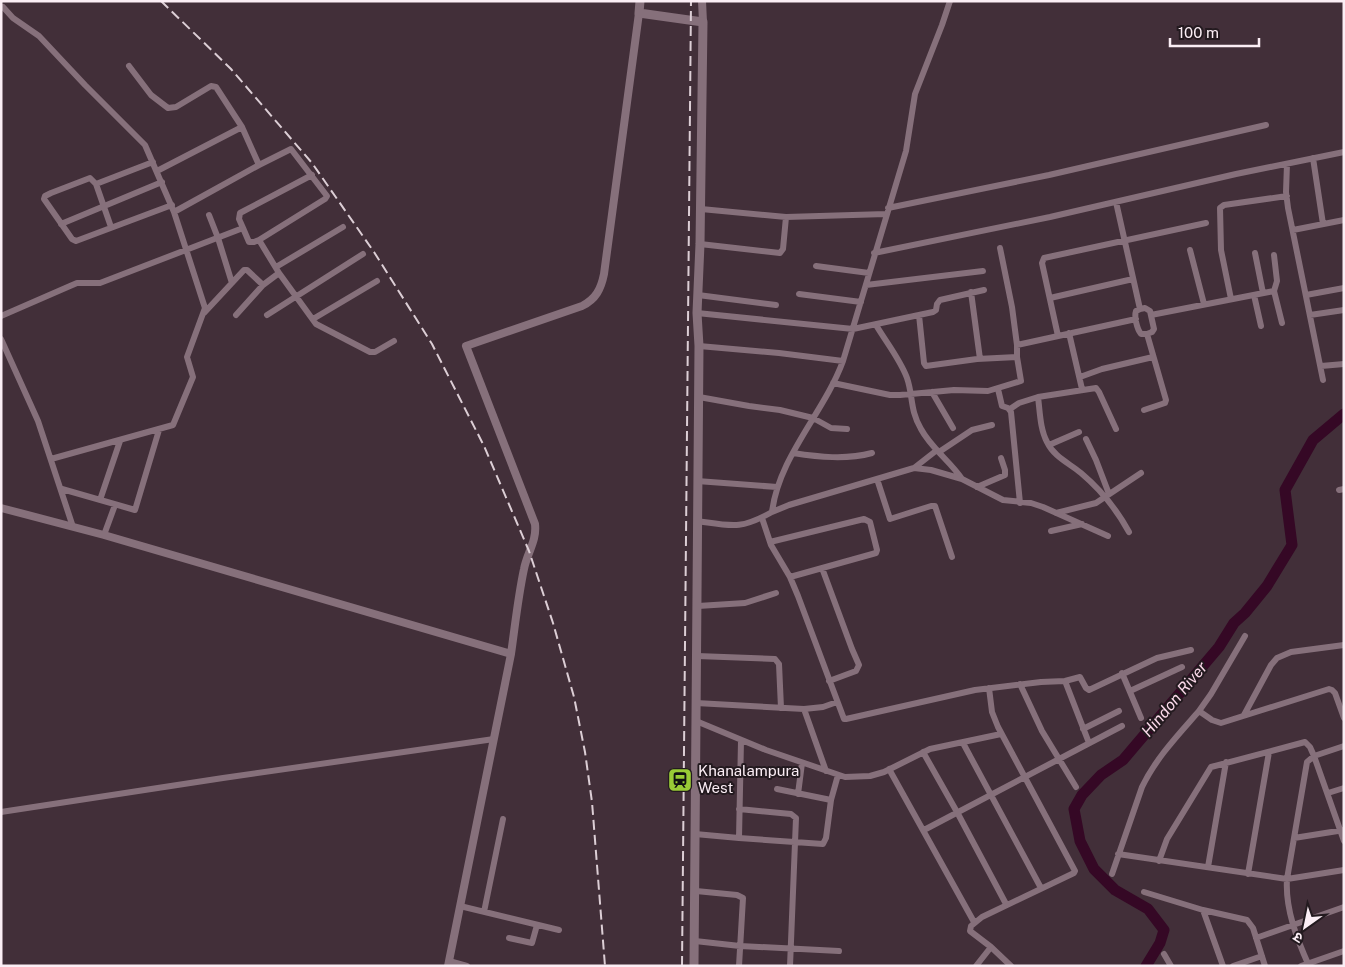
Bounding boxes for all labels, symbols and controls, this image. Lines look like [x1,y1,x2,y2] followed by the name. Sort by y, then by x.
[1170,15,1259,47] scale bar
[1178,24,1219,41] text: 100 m
[1138,657,1212,741] water label: Hindon River
[698,762,799,796] place label: Khanalampura West
[667,767,693,793] station icon: Khanalampura West
[1280,902,1330,952] north arrow
[1289,929,1306,947] text: उ

